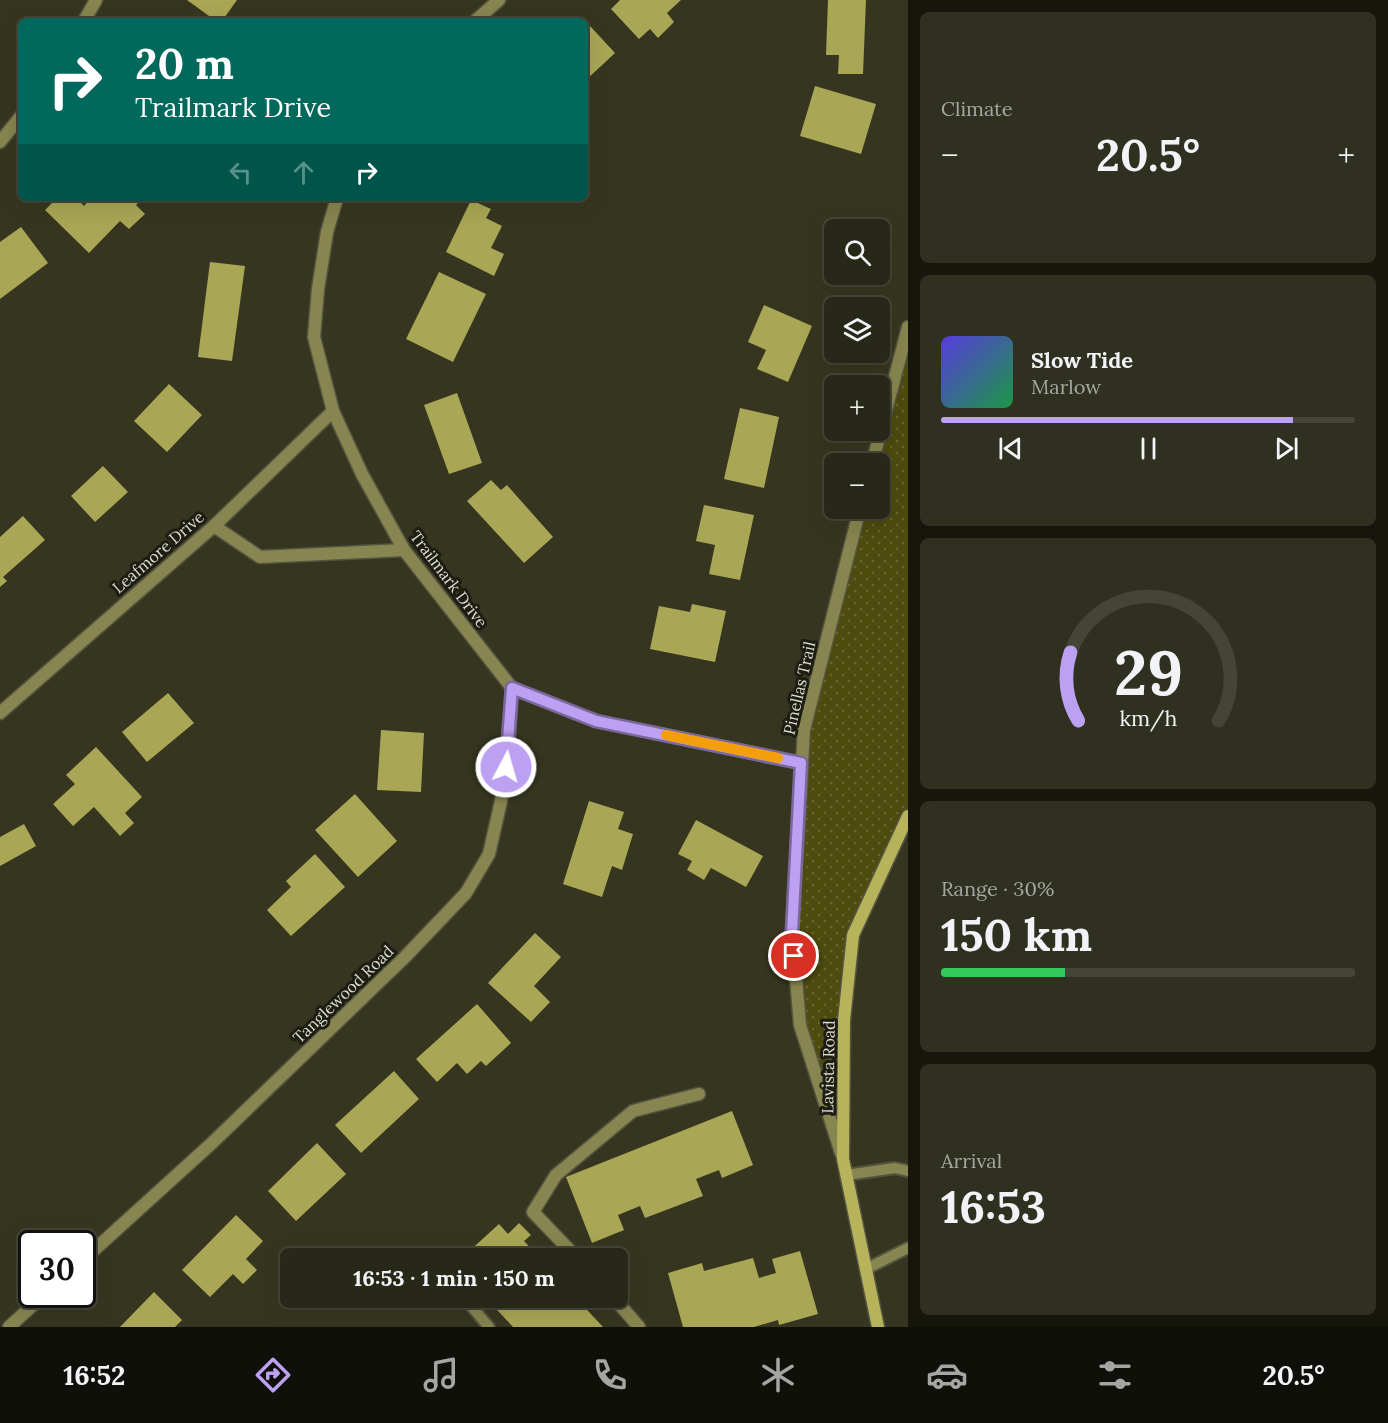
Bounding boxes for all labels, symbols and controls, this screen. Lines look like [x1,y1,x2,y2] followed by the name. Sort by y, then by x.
[135,37,234,91] text: 20 m
[36,42,114,120] icon: right
[135,90,331,124] text: Trailmark Drive
[941,96,1013,121] text: Climate
[1096,126,1200,183] text: 20.5°
[941,134,959,176] text: −
[1337,134,1355,176] text: +
[224,156,257,189] icon: left
[287,156,320,189] icon: ahead
[350,156,383,189] icon: right
[824,219,890,519] map controls
[824,219,890,285] button: search
[824,297,890,363] button: layers
[1031,346,1133,374] text: Slow Tide
[1031,374,1101,399] text: Marlow
[824,375,890,441] button: +
[994,432,1027,465] icon: previous
[1132,432,1165,465] icon: pause
[1270,432,1303,465] icon: next
[824,453,890,519] button: −
[108,507,208,597] street label: Leafmore Drive
[406,527,492,632] street label: Trailmark Drive
[1113,632,1183,712] text: 29
[779,639,819,737] street label: Pinellas Trail
[1119,704,1177,732] text: km/h
[474,735,538,799] position arrow
[941,876,1054,901] text: Range · 30%
[941,906,1092,963] text: 150 km
[768,930,819,981] pin
[777,939,810,972] icon: arrive
[288,941,398,1047] street label: Tanglewood Road
[817,1020,839,1114] street label: Lavista Road
[941,1148,1002,1173] text: Arrival
[941,1178,1046,1235] text: 16:53
[18,1230,96,1308] speed limit sign: 30
[353,1264,555,1292] text: 16:53 · 1 min · 150 m
[252,1354,294,1396] icon: directions
[420,1354,462,1396] icon: music
[589,1354,631,1396] icon: phone
[757,1354,799,1396] icon: climate
[926,1354,968,1396] icon: car
[1094,1354,1136,1396] icon: filters
[63,1358,125,1392] text: 16:52
[1262,1358,1325,1392] text: 20.5°

